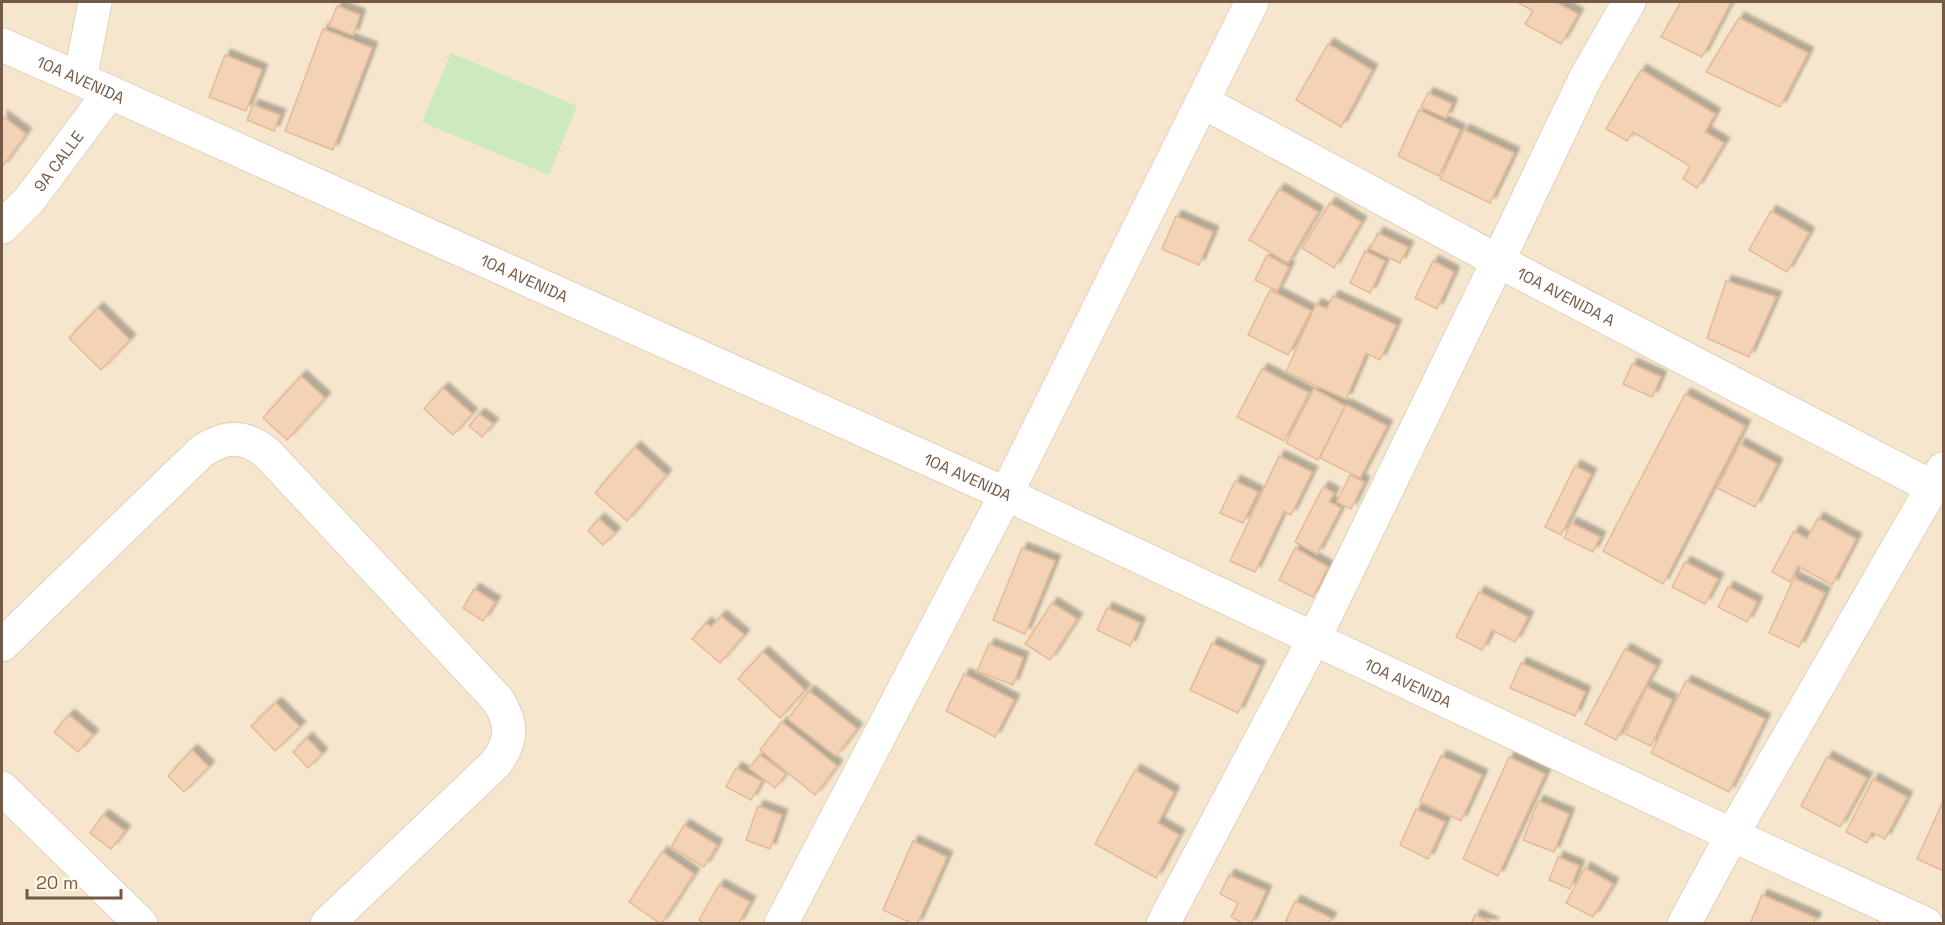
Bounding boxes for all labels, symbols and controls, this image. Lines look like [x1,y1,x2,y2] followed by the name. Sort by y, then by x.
[34,51,128,108] street label: 10A AVENIDA
[29,126,88,196] street label: 9A CALLE
[477,249,572,307] street label: 10A AVENIDA
[1514,262,1619,331] street label: 10A AVENIDA A
[921,448,1015,506] street label: 10A AVENIDA
[1361,653,1455,712] street label: 10A AVENIDA
[27,862,122,900] scale bar
[36,871,79,894] text: 20 m

